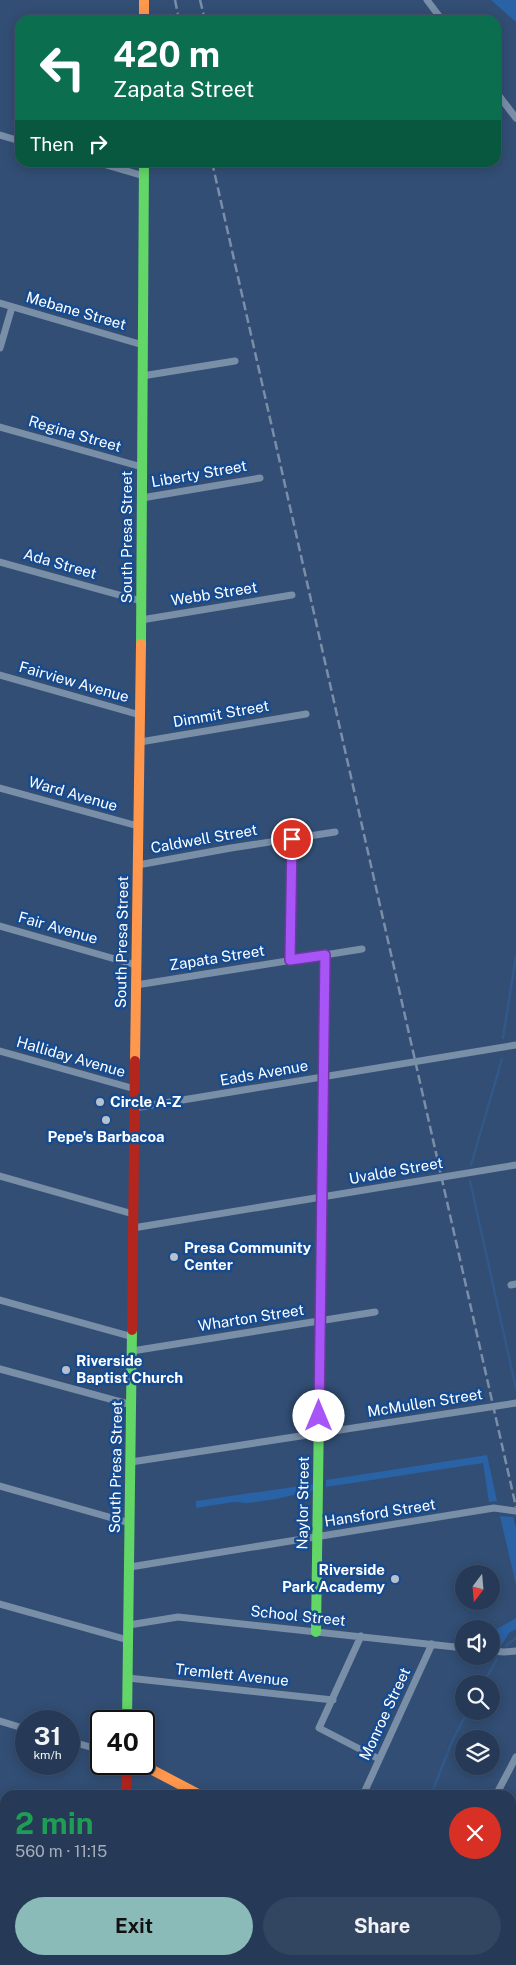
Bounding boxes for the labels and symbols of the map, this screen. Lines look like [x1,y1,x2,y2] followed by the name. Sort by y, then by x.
[24,288,128,333] street label: Mebane Street
[27,412,124,455] street label: Regina Street
[150,457,248,490] street label: Liberty Street
[118,471,135,603] street label: South Presa Street
[22,545,99,582] street label: Ada Street
[169,578,259,609] street label: Webb Street
[17,658,131,705] street label: Fairview Avenue
[172,697,270,730] street label: Dimmit Street
[27,773,120,814] street label: Ward Avenue
[271,818,313,860] pin
[149,821,259,856] street label: Caldwell Street
[112,875,131,1008] street label: South Presa Street
[16,908,100,947] street label: Fair Avenue
[168,942,266,973] street label: Zapata Street
[15,1033,127,1080] street label: Halliday Avenue
[219,1056,309,1089] street label: Eads Avenue
[110,1093,182,1110] place label: Circle A-Z
[94,1096,106,1108] marker: Circle A-Z
[100,1114,112,1126] marker: Pepe's Barbacoa
[48,1128,165,1145] place label: Pepe's Barbacoa
[348,1154,444,1187] street label: Uvalde Street
[184,1239,312,1273] place label: Presa Community Center
[168,1251,180,1263] marker: Presa Community Center
[197,1301,305,1334] street label: Wharton Street
[76,1352,183,1386] place label: Riverside Baptist Church
[60,1364,72,1376] marker: Riverside Baptist Church
[366,1385,484,1420] street label: McMullen Street
[292,1389,344,1441] position arrow
[106,1400,125,1533] street label: South Presa Street
[293,1456,312,1550] street label: Naylor Street
[323,1495,437,1530] street label: Hansford Street
[282,1561,386,1595] place label: Riverside Park Academy
[455,1565,500,1610] north arrow
[389,1573,401,1585] marker: Riverside Park Academy
[250,1602,347,1629] street label: School Street
[174,1660,290,1689] street label: Tremlett Avenue
[356,1665,414,1763] street label: Monroe Street
[90,1710,155,1775] speed limit sign: 40

